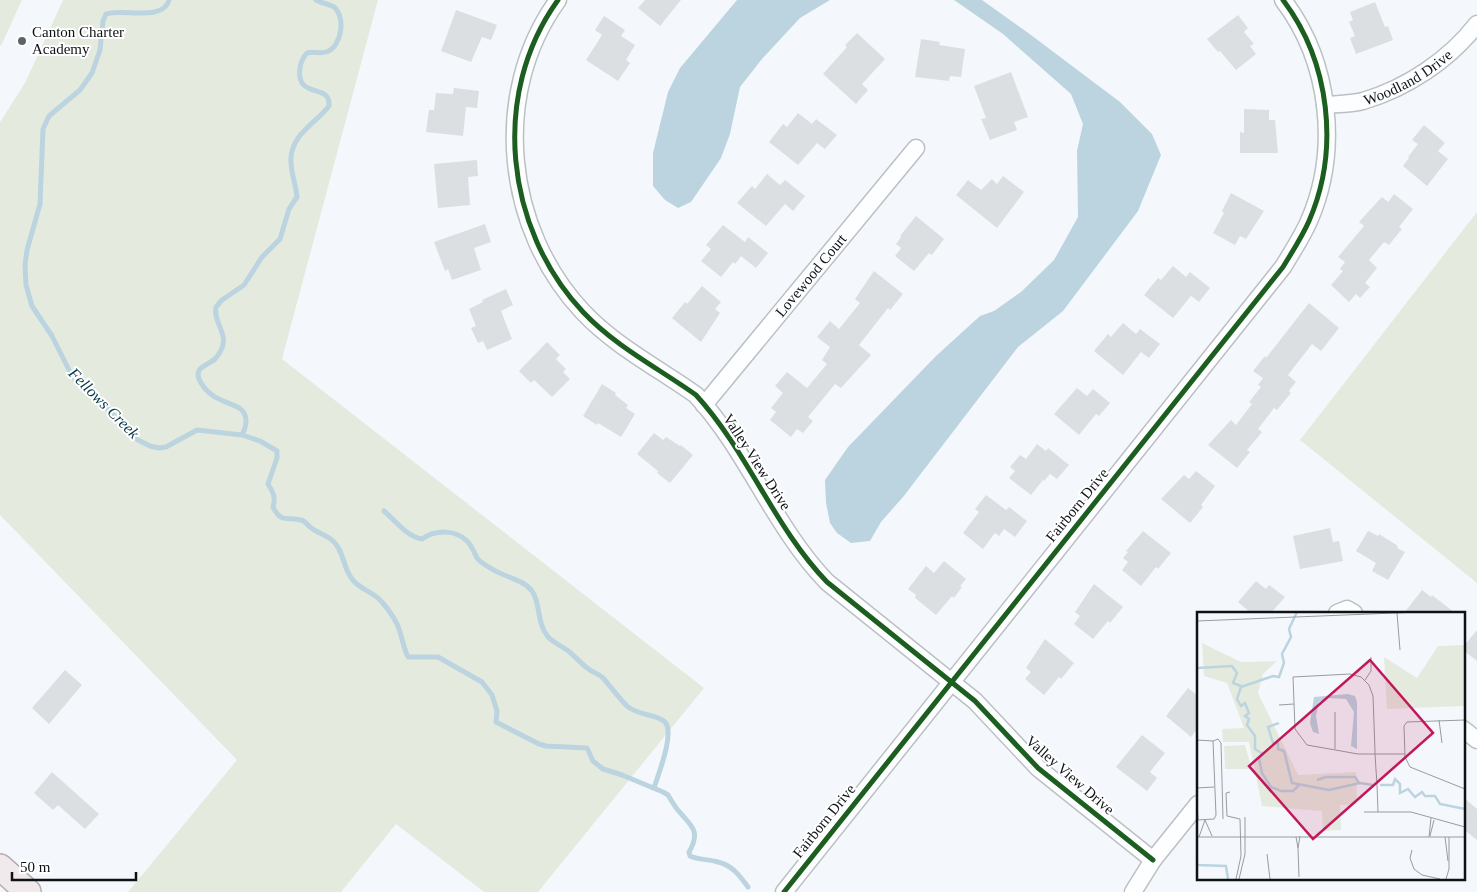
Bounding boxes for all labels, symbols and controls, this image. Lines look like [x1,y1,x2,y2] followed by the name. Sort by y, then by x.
[32,24,124,57] place label: Canton Charter Academy
[16,35,28,47] marker: Canton Charter Academy
[1362,46,1456,108] street label: Woodland Drive
[772,230,850,320] street label: Lovewood Court
[65,364,143,442] water label: Fellows Creek
[720,411,794,513] street label: Valley View Drive
[1043,465,1112,545] street label: Fairborn Drive
[1197,612,1464,880] inset map
[1023,732,1118,818] street label: Valley View Drive
[790,781,859,861] street label: Fairborn Drive
[12,850,136,882] scale bar
[20,859,51,875] text: 50 m

